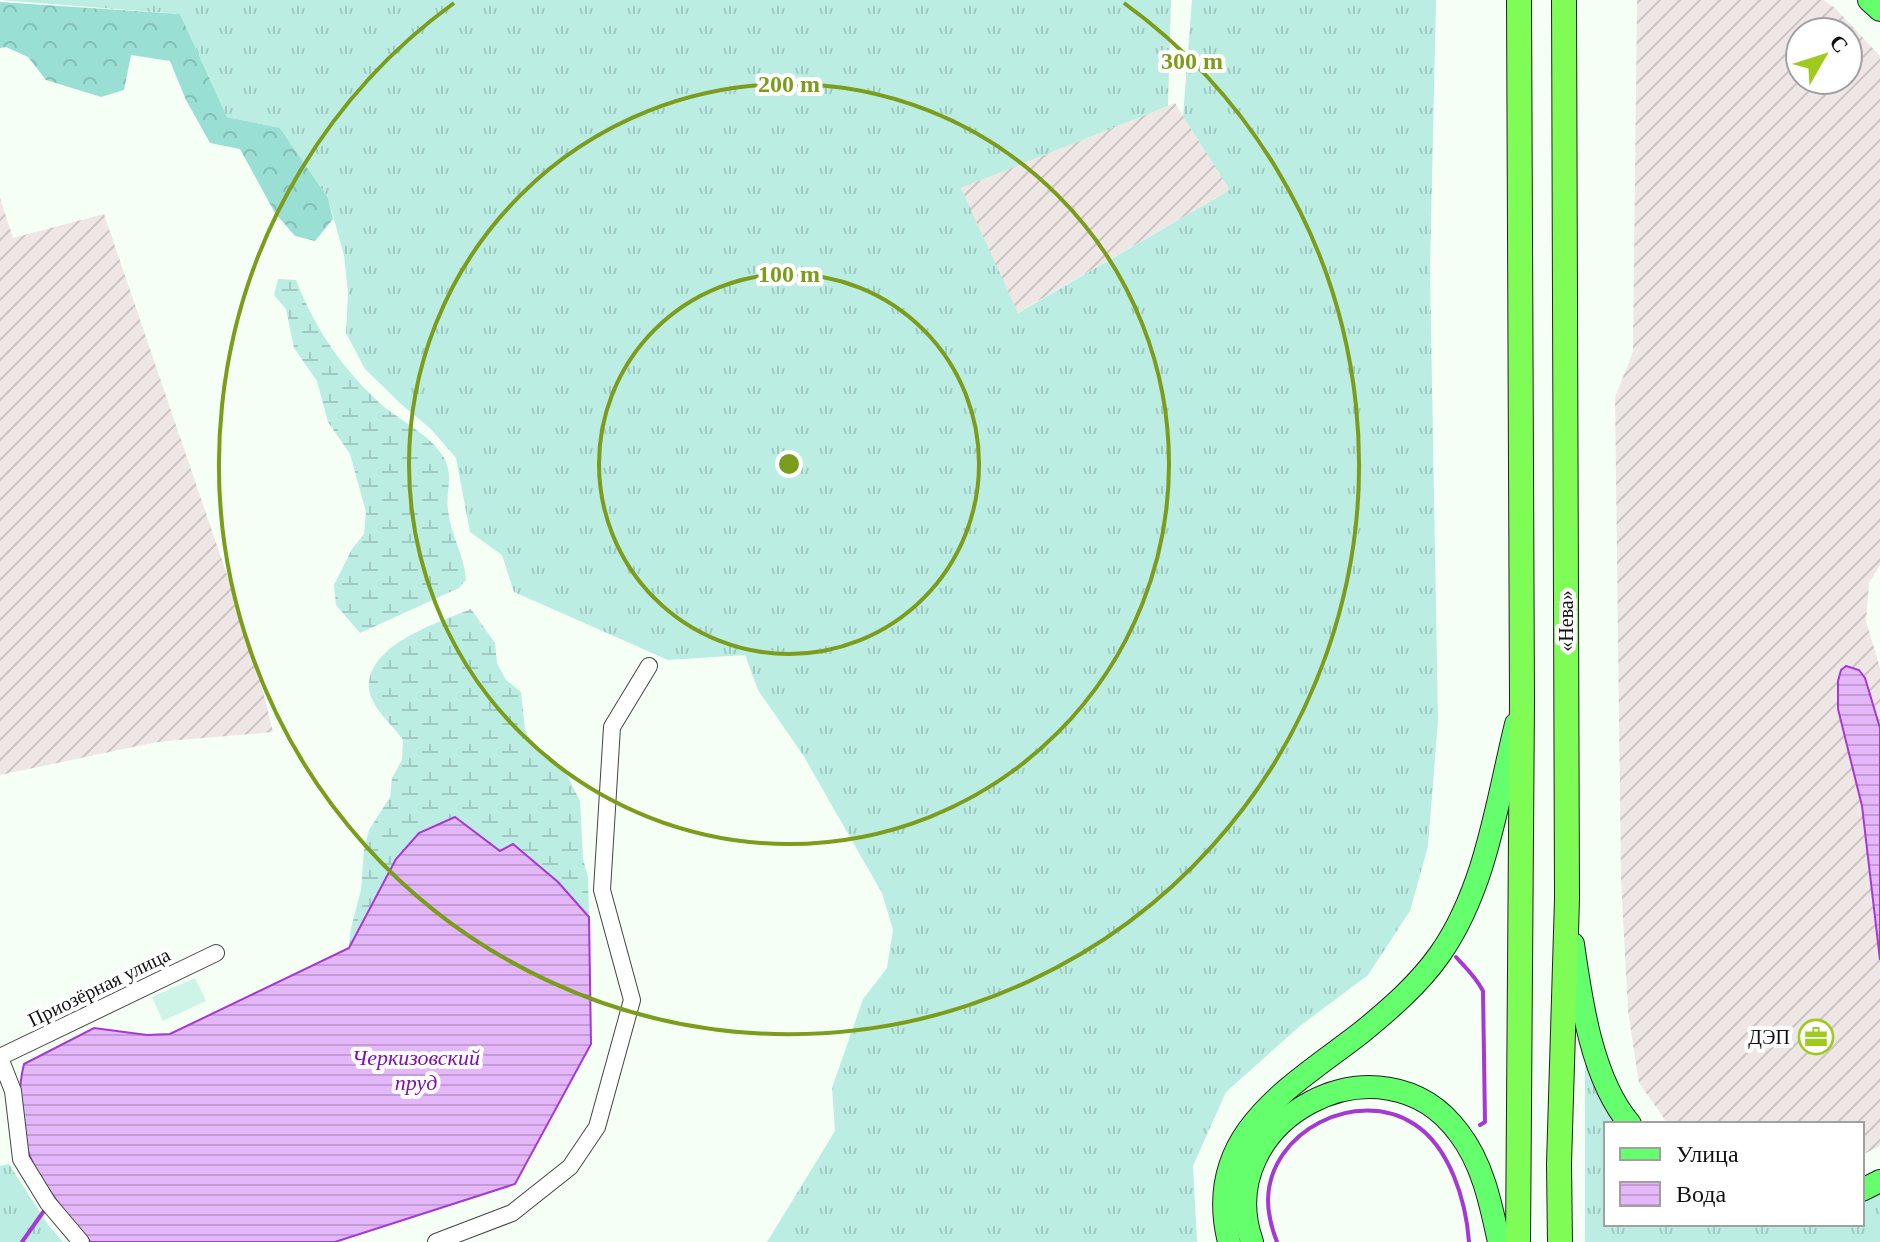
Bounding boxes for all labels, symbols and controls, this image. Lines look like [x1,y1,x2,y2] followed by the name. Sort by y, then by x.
[1784,16,1864,96] north arrow
[1824,30,1854,58] text: С
[1161,48,1223,74] text: 300 m
[758,71,820,97] text: 200 m
[758,261,820,287] text: 100 m
[775,450,803,478] centre of rings
[1555,590,1577,652] street label: «Нева»
[24,943,174,1032] street label: Приозёрная улица
[1797,1018,1835,1056] office icon: ДЭП
[1748,1026,1790,1049] place label: ДЭП
[352,1045,480,1095] water label: Черкизовский пруд
[1604,1122,1864,1226] legend
[1676,1141,1739,1167] text: Улица
[1676,1181,1727,1207] text: Вода

